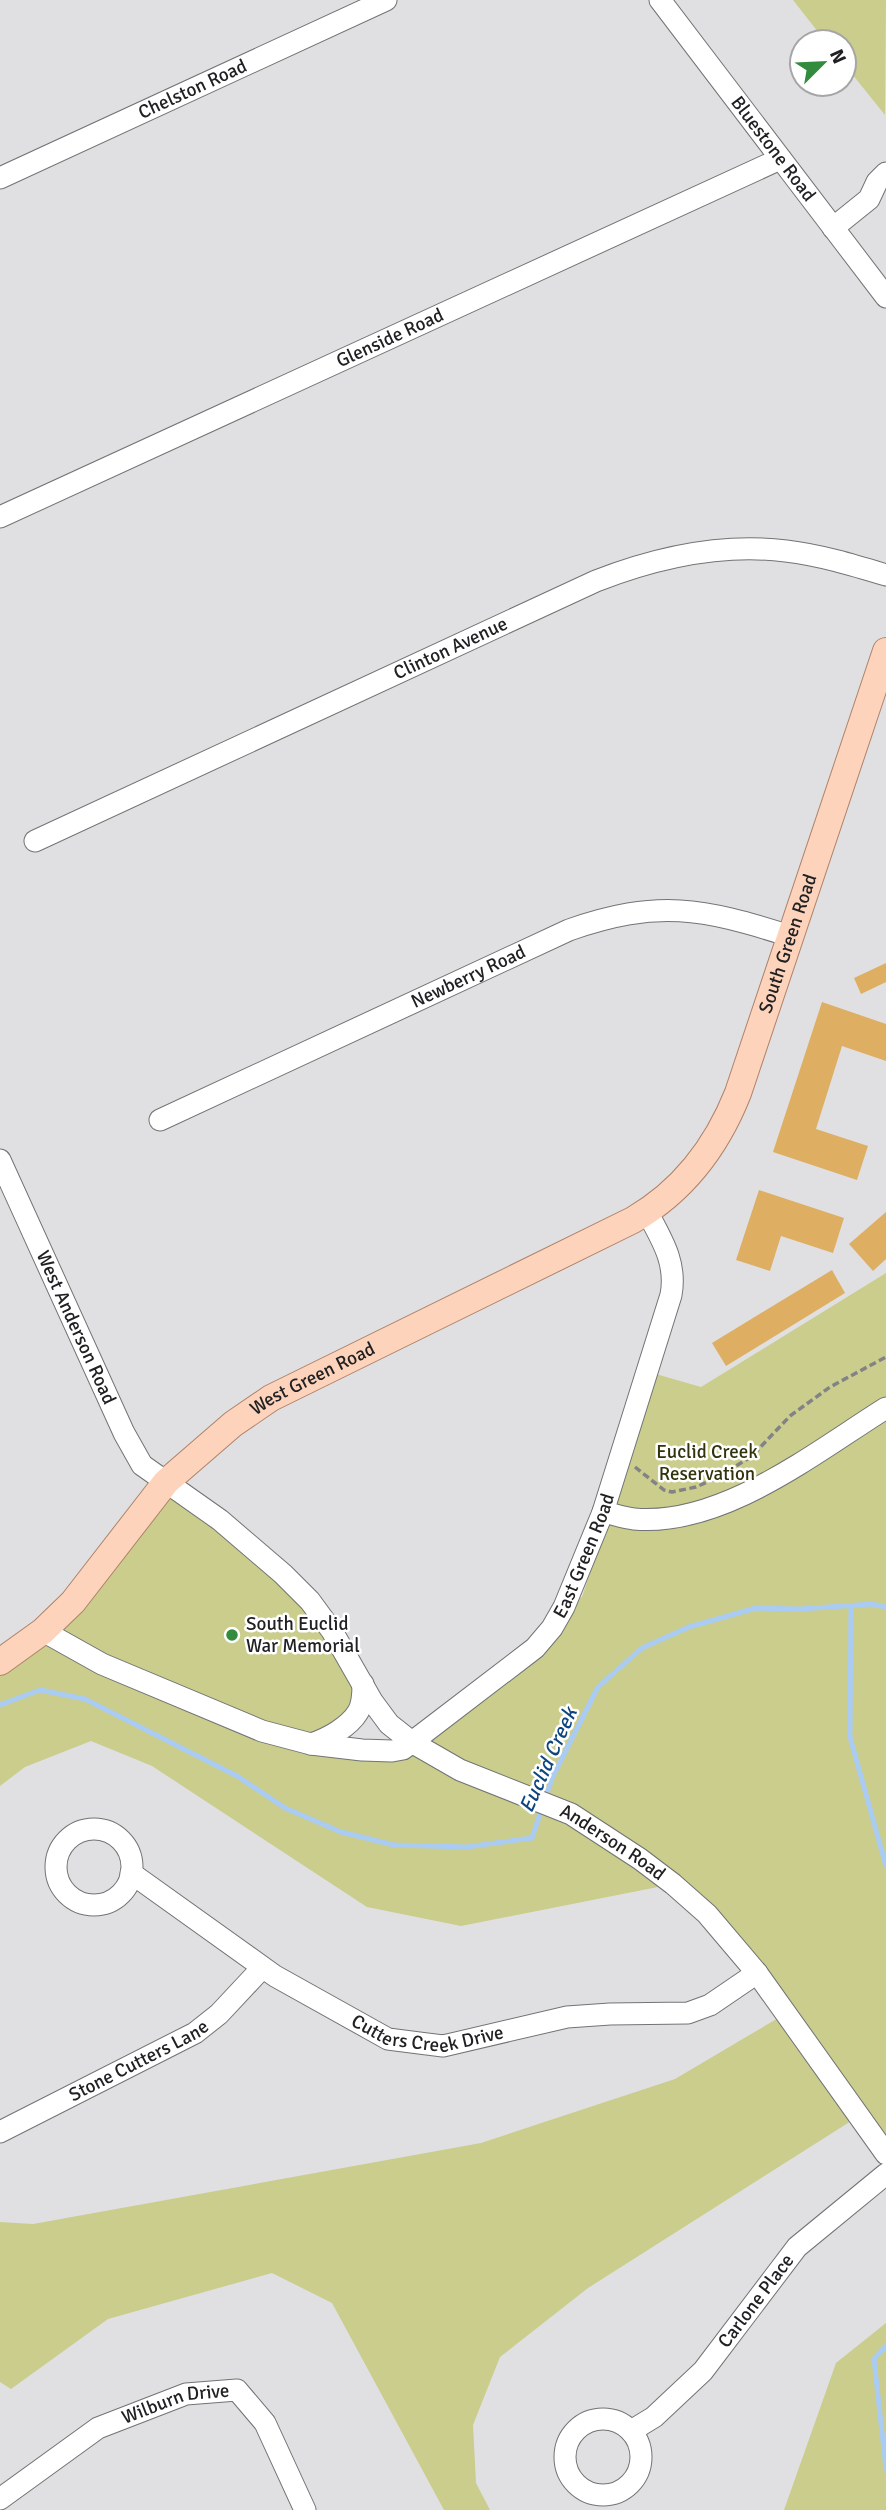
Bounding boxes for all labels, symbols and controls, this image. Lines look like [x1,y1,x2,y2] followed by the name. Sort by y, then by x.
[788,28,858,98] north arrow
[824,46,851,67] text: N
[134,54,251,125] street label: Chelston Road
[725,91,821,206] street label: Bluestone Road
[332,303,447,373] street label: Glenside Road
[390,612,511,685] street label: Clinton Avenue
[754,871,822,1016] street label: South Green Road
[407,940,530,1014] street label: Newberry Road
[31,1247,121,1408] street label: West Anderson Road
[245,1337,379,1421] street label: West Green Road
[656,1440,758,1486] park label: Euclid Creek Reservation
[548,1491,620,1623] street label: East Green Road
[246,1612,360,1658] place label: South Euclid War Memorial
[224,1627,240,1643] marker: South Euclid War Memorial
[513,1701,584,1816] water label: Euclid Creek
[557,1799,670,1886] street label: Anderson Road
[347,2009,506,2059] street label: Cutters Creek Drive
[65,2015,214,2107] street label: Stone Cutters Lane
[713,2249,799,2353] street label: Carlone Place
[118,2379,230,2430] street label: Wilburn Drive

